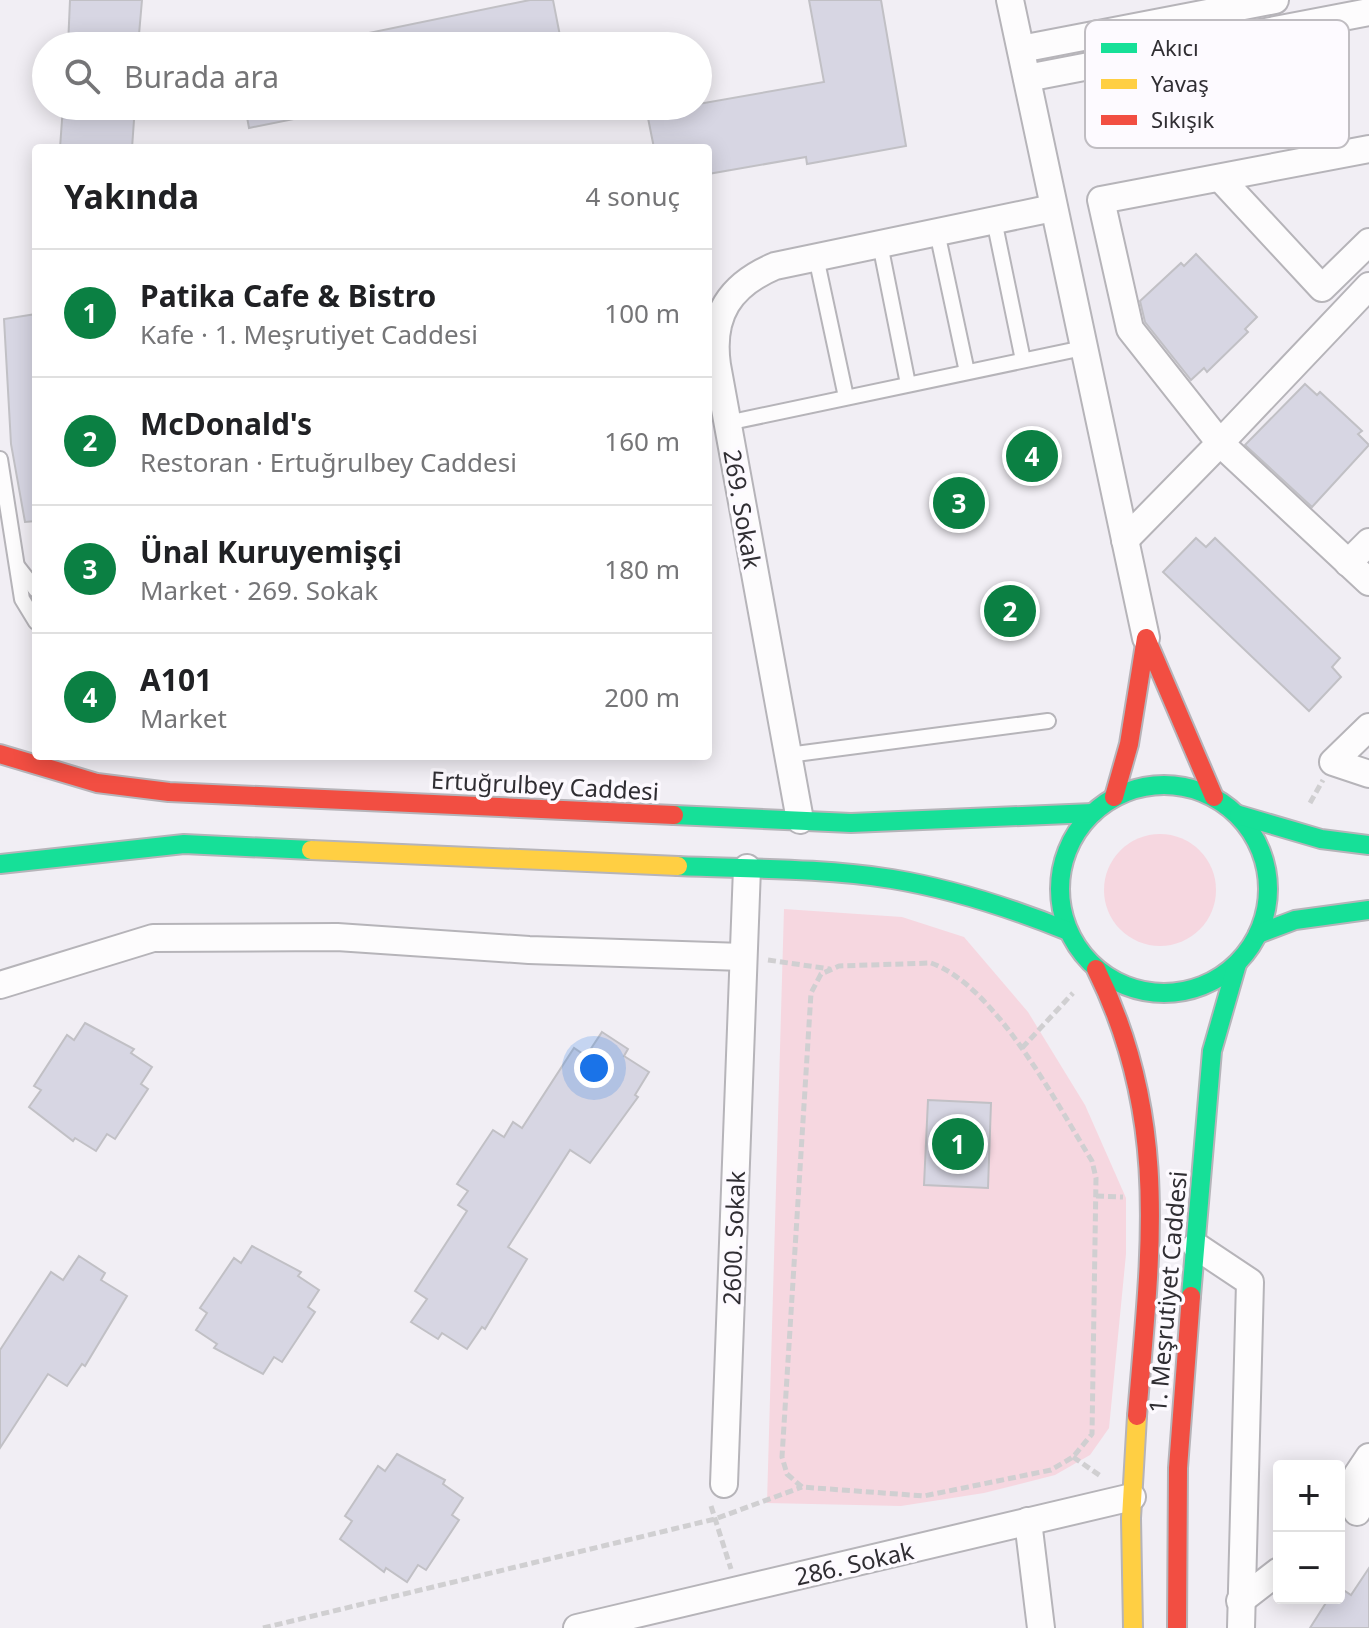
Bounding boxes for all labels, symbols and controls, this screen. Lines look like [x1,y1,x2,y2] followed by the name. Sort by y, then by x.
[1085,20,1349,148] legend
[32,32,712,120] search box
[1151,32,1199,62] text: Akıcı
[60,54,104,98] icon: search
[124,56,279,97] text: Burada ara
[1151,68,1209,98] text: Yavaş
[1151,104,1214,134] text: Sıkışık
[64,173,199,219] text: Yakında
[586,178,680,214] text: 4 sonuç
[140,275,436,316] text: Patika Cafe & Bistro
[83,295,97,331] text: 1
[604,295,680,331] text: 100 m
[140,316,478,352] text: Kafe · 1. Meşrutiyet Caddesi
[140,403,312,444] text: McDonald's
[83,423,97,459] text: 2
[604,423,680,459] text: 160 m
[1006,426,1058,486] pin: 4
[140,444,517,480] text: Restoran · Ertuğrulbey Caddesi
[716,447,770,571] street label: 269. Sokak
[933,473,985,533] pin: 3
[140,531,402,572] text: Ünal Kuruyemişçi
[83,551,97,587] text: 3
[604,551,680,587] text: 180 m
[140,572,378,608] text: Market · 269. Sokak
[984,581,1036,641] pin: 2
[140,659,212,700] text: A101
[83,679,97,715] text: 4
[604,679,680,715] text: 200 m
[140,700,227,736] text: Market
[430,763,660,807] street label: Ertuğrulbey Caddesi
[574,1048,614,1088] your location
[932,1114,984,1174] pin: 1
[714,1170,752,1306] street label: 2600. Sokak
[1140,1170,1194,1414] street label: 1. Meşrutiyet Caddesi
[1273,1460,1345,1604] map controls
[1273,1460,1345,1532] button: +
[1273,1532,1345,1604] button: −
[792,1533,917,1593] street label: 286. Sokak

